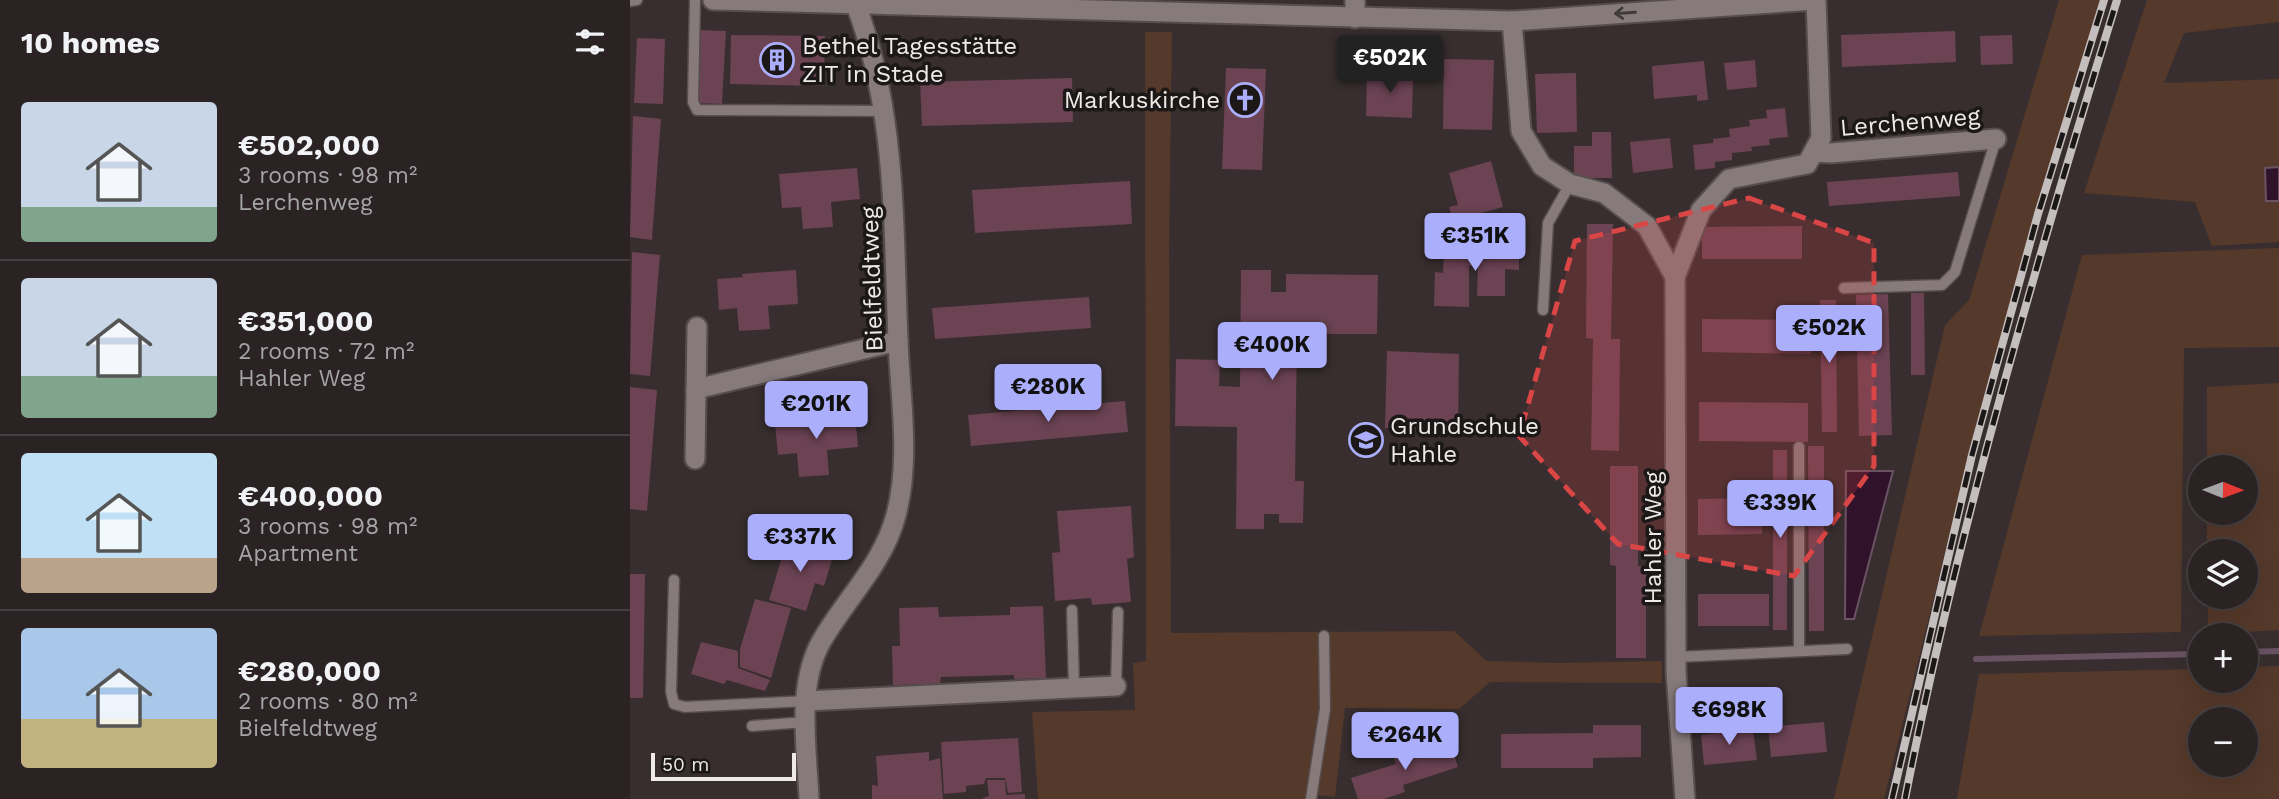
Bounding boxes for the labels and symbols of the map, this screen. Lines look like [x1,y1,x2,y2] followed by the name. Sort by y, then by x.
[1614,7,1637,20] one-way arrow
[802,32,1017,88] place label: Bethel Tagesstätte ZIT in Stade
[1341,36,1439,95] pin: €502K
[758,41,796,79] building icon: Bethel Tagesstätte ZIT in Stade
[1226,81,1264,119] church icon: Markuskirche
[1064,86,1220,114] place label: Markuskirche
[1839,102,1981,142] street label: Lerchenweg
[855,206,889,352] street label: Bielfeldtweg
[1426,214,1524,273] pin: €351K
[1780,306,1878,365] pin: €502K
[1223,322,1321,382] pin: €400K
[999,364,1097,424] pin: €280K
[767,382,865,441] pin: €201K
[1390,412,1539,468] place label: Grundschule Hahle
[1347,421,1385,459] school or university icon: Grundschule Hahle
[2188,455,2258,525] north arrow
[1639,471,1667,604] street label: Hahler Weg
[1731,480,1829,540] pin: €339K
[751,514,849,574] pin: €337K
[1680,688,1778,747] pin: €698K
[1356,712,1454,772] pin: €264K
[651,750,796,782] scale bar

